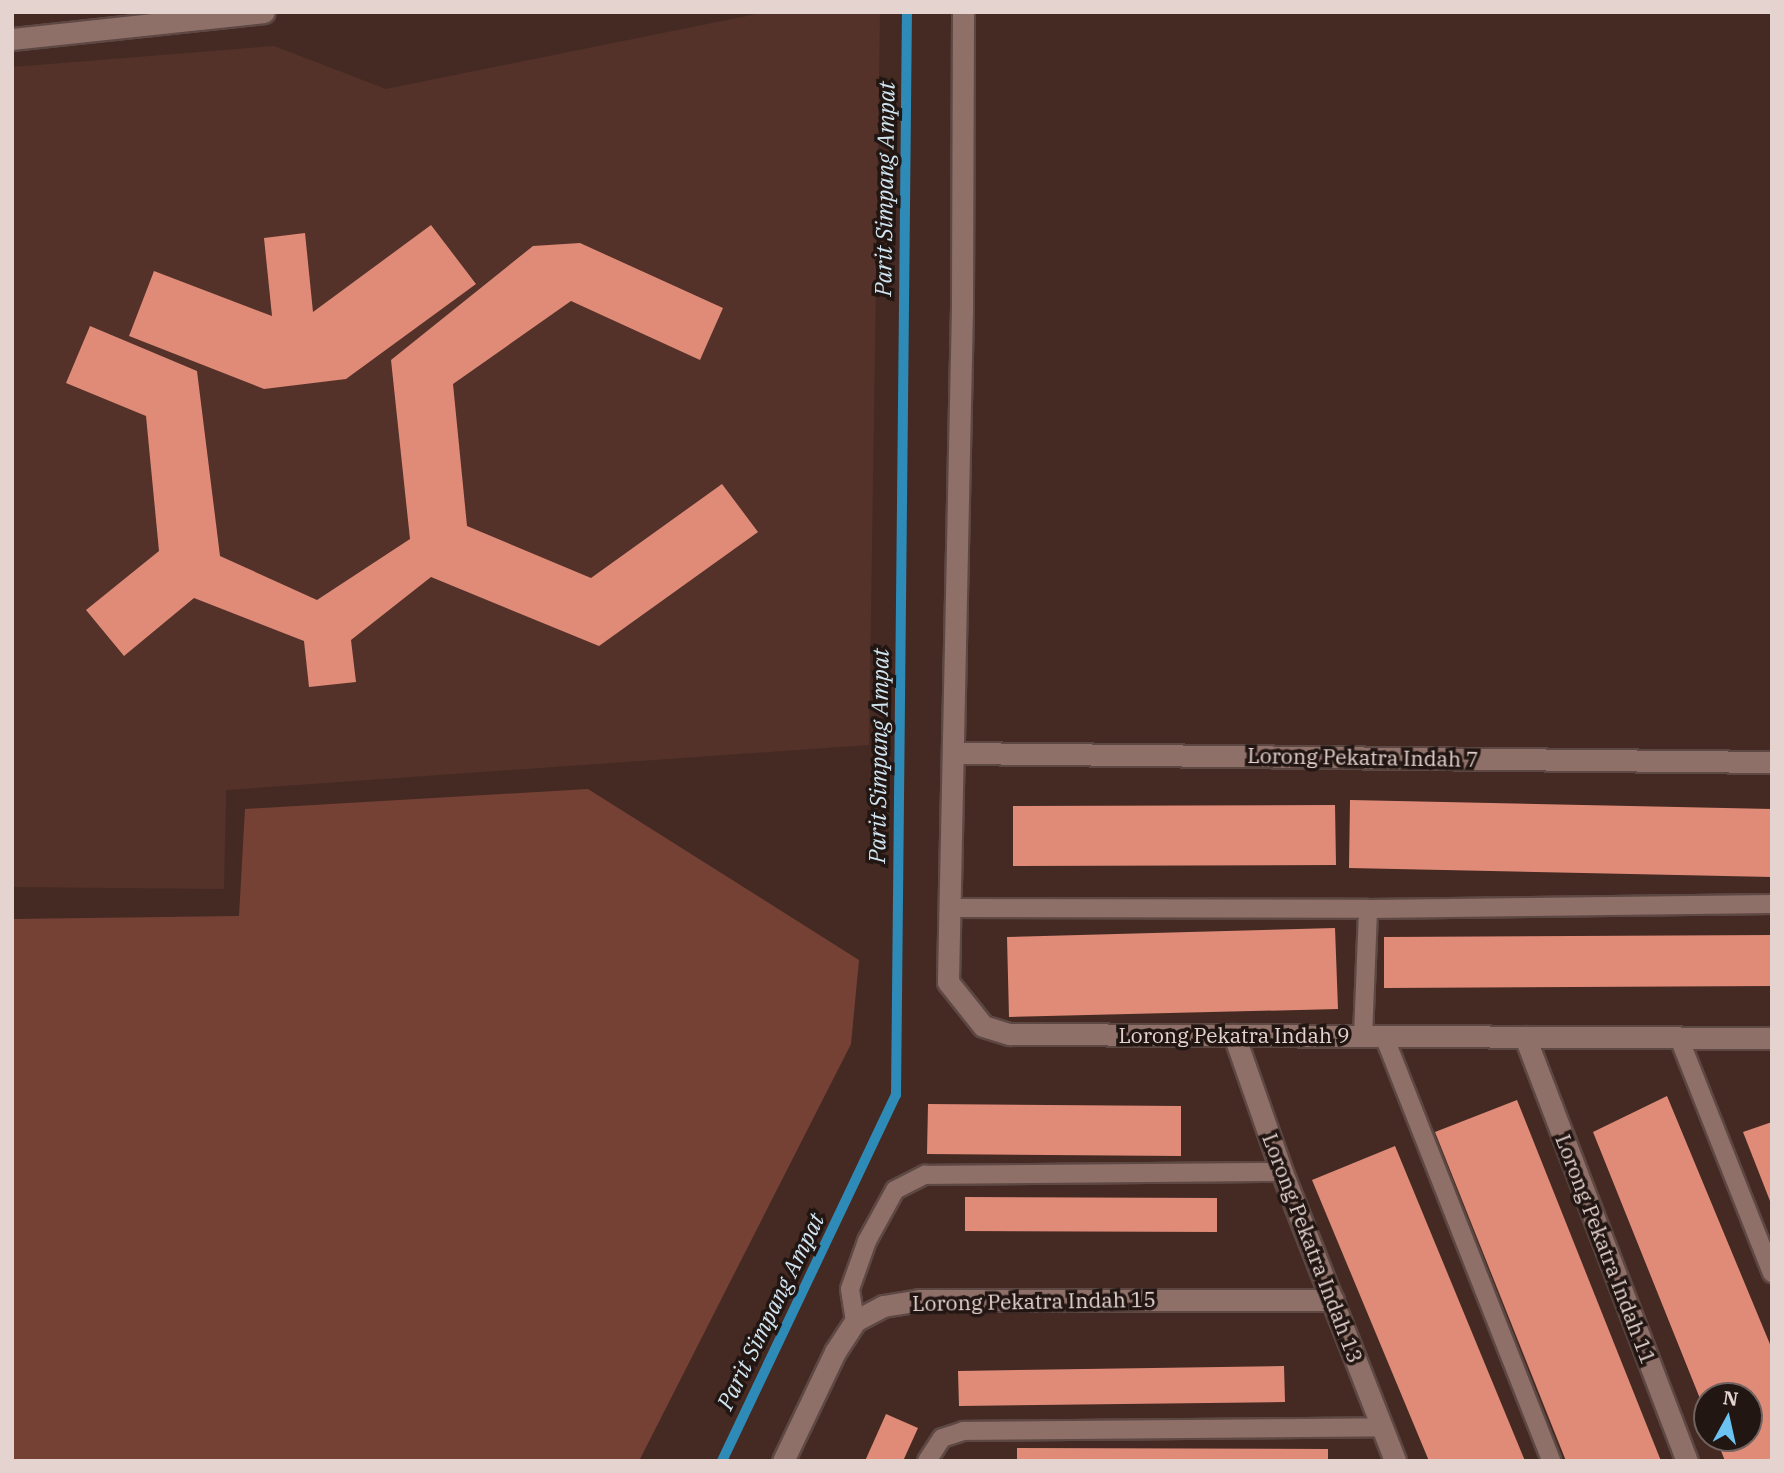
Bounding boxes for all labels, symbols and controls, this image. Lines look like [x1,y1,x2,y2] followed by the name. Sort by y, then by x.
[868,81,900,297] water label: Parit Simpang Ampat
[862,648,894,864] water label: Parit Simpang Ampat
[1247,742,1479,772] street label: Lorong Pekatra Indah 7
[1118,1022,1350,1048] street label: Lorong Pekatra Indah 9
[1258,1130,1368,1366] street label: Lorong Pekatra Indah 13
[1551,1131,1661,1367] street label: Lorong Pekatra Indah 11
[710,1208,830,1414] water label: Parit Simpang Ampat
[912,1286,1156,1316] street label: Lorong Pekatra Indah 15
[1693,1382,1763,1452] north arrow
[1722,1385,1740,1411] text: N

